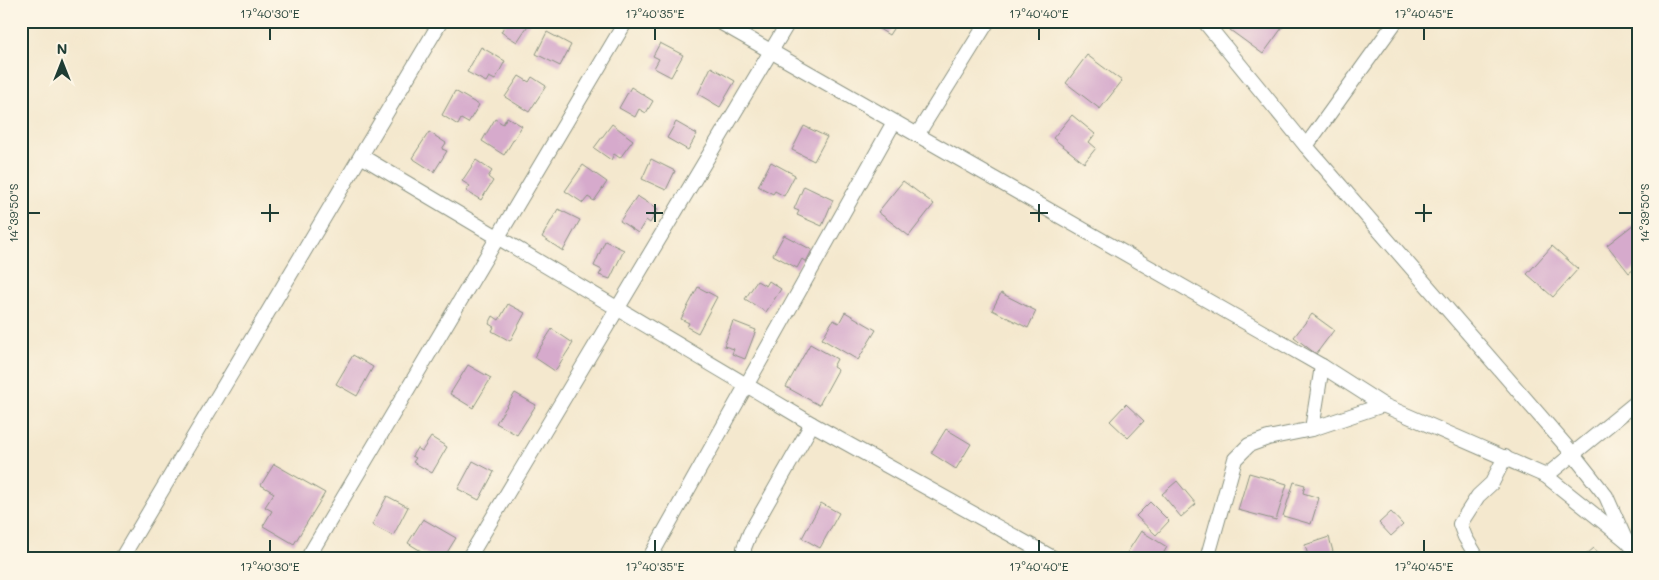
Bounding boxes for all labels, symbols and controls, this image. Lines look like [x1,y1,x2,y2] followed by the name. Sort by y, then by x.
[240,5,300,21] text: 17°40'30"E
[626,5,685,21] text: 17°40'35"E
[1009,5,1069,21] text: 17°40'40"E
[1395,5,1454,21] text: 17°40'45"E
[38,38,88,88] north arrow
[57,39,67,58] text: N
[5,183,21,243] text: 14°39'50"S
[1636,183,1652,243] text: 14°39'50"S
[240,558,300,574] text: 17°40'30"E
[626,558,685,574] text: 17°40'35"E
[1009,558,1069,574] text: 17°40'40"E
[1395,558,1454,574] text: 17°40'45"E

